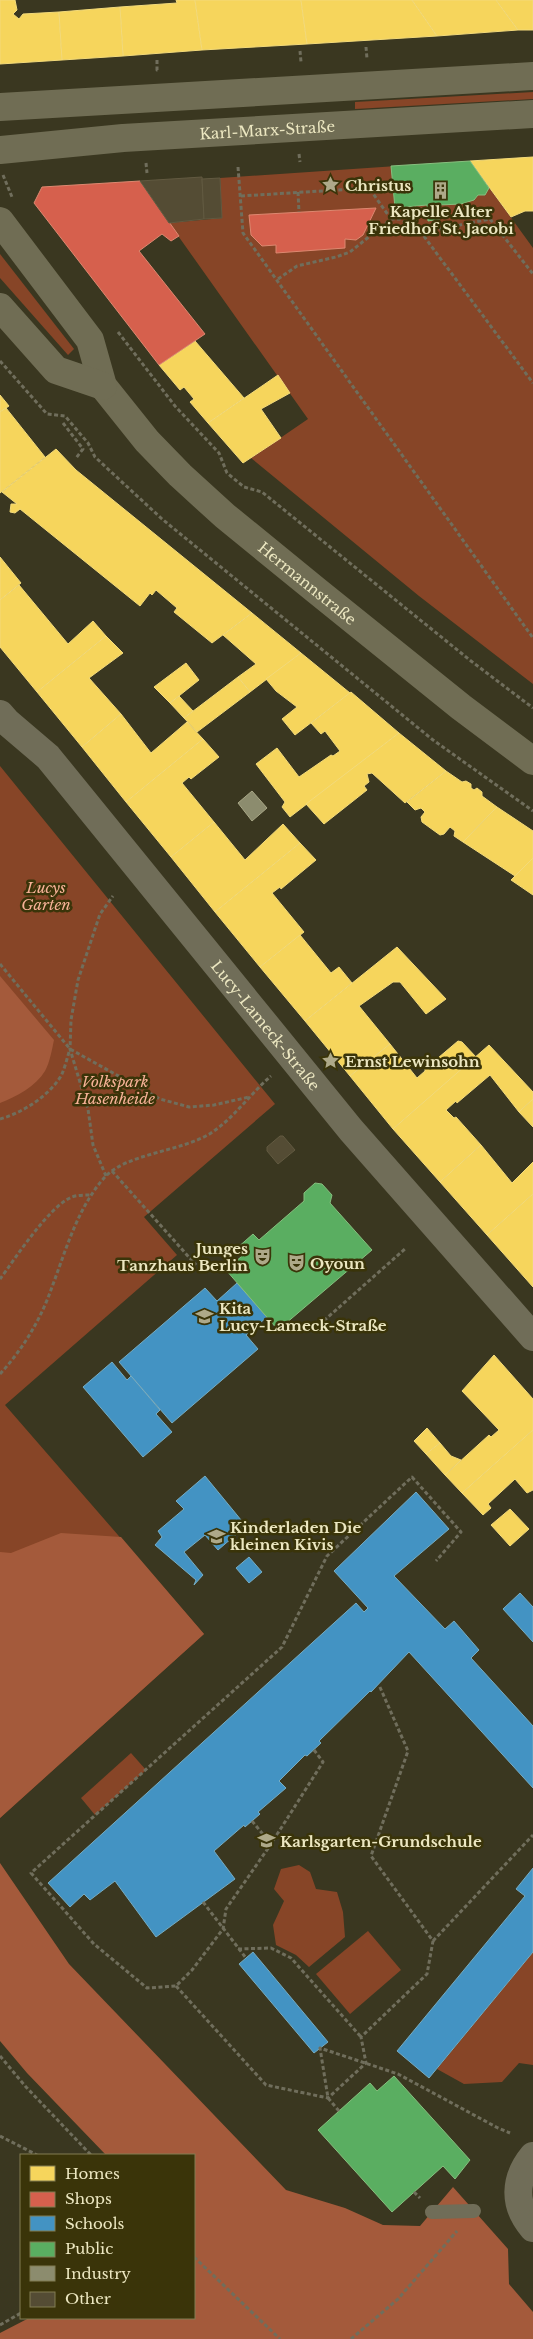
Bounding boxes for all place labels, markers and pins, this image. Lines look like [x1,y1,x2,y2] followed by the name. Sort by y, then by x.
[321,175,341,195] place icon: Christus
[345,176,411,195] place label: Christus
[431,180,451,200] building icon: Kapelle Alter Friedhof St. Jacobi
[368,202,514,238] place label: Kapelle Alter Friedhof St. Jacobi
[321,1051,341,1071] place icon: Ernst Lewinsohn
[345,1052,480,1071] place label: Ernst Lewinsohn
[117,1239,248,1275] place label: Junges Tanzhaus Berlin
[252,1247,272,1267] theatre icon: Junges Tanzhaus Berlin
[286,1253,306,1273] theatre icon: Oyoun
[310,1254,365,1273] place label: Oyoun
[219,1299,387,1335] place label: Kita Lucy-Lameck-Straße
[195,1307,215,1327] school or university icon: Kita Lucy-Lameck-Straße
[230,1518,362,1554] place label: Kinderladen Die kleinen Kivis
[206,1526,226,1546] school or university icon: Kinderladen Die kleinen Kivis
[256,1831,276,1851] school or university icon: Karlsgarten-Grundschule
[280,1832,482,1851] place label: Karlsgarten-Grundschule

